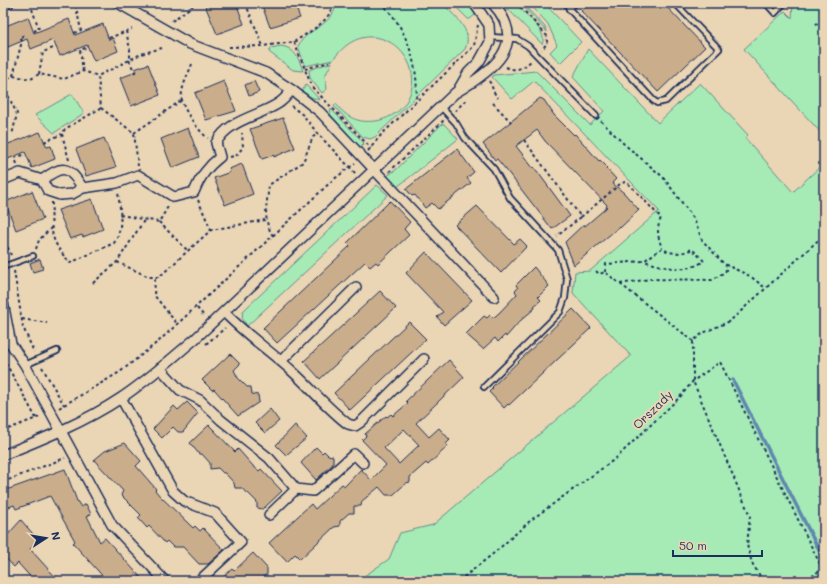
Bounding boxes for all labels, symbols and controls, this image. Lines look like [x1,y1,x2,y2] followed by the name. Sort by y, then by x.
[629,386,676,432] street label: Orszady
[26,518,66,558] north arrow
[48,530,64,541] text: N
[673,532,762,558] scale bar
[679,537,707,553] text: 50 m

